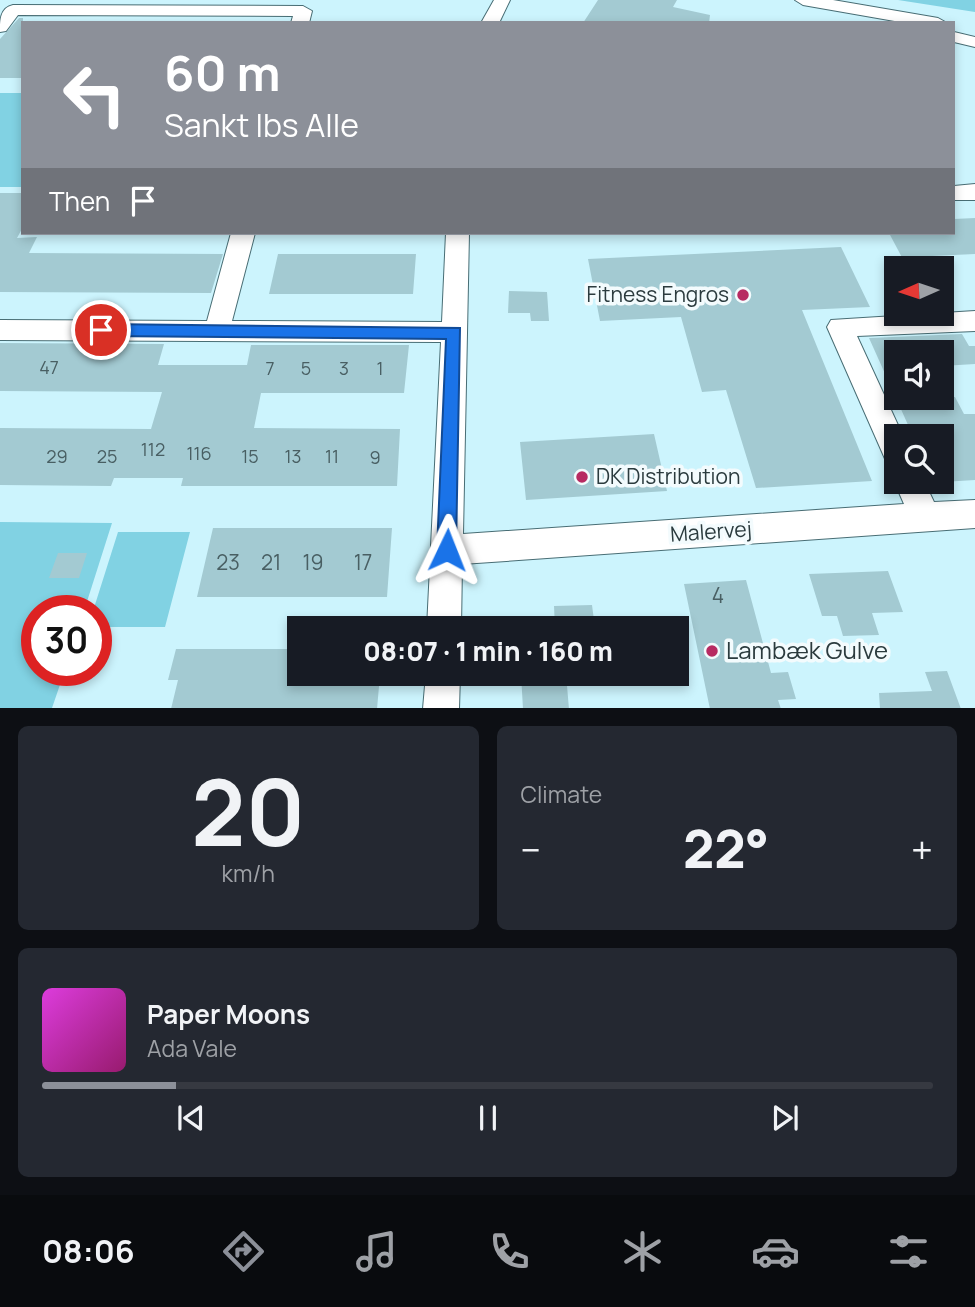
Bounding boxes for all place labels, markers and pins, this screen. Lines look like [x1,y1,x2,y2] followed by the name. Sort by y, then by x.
[587,280,729,308] place label: Fitness Engros
[735,287,751,303] marker: Fitness Engros
[71,300,131,360] pin
[596,462,740,490] place label: DK Distribution
[574,469,590,485] marker: DK Distribution
[726,633,888,666] place label: Lambæk Gulve
[704,643,720,659] marker: Lambæk Gulve

